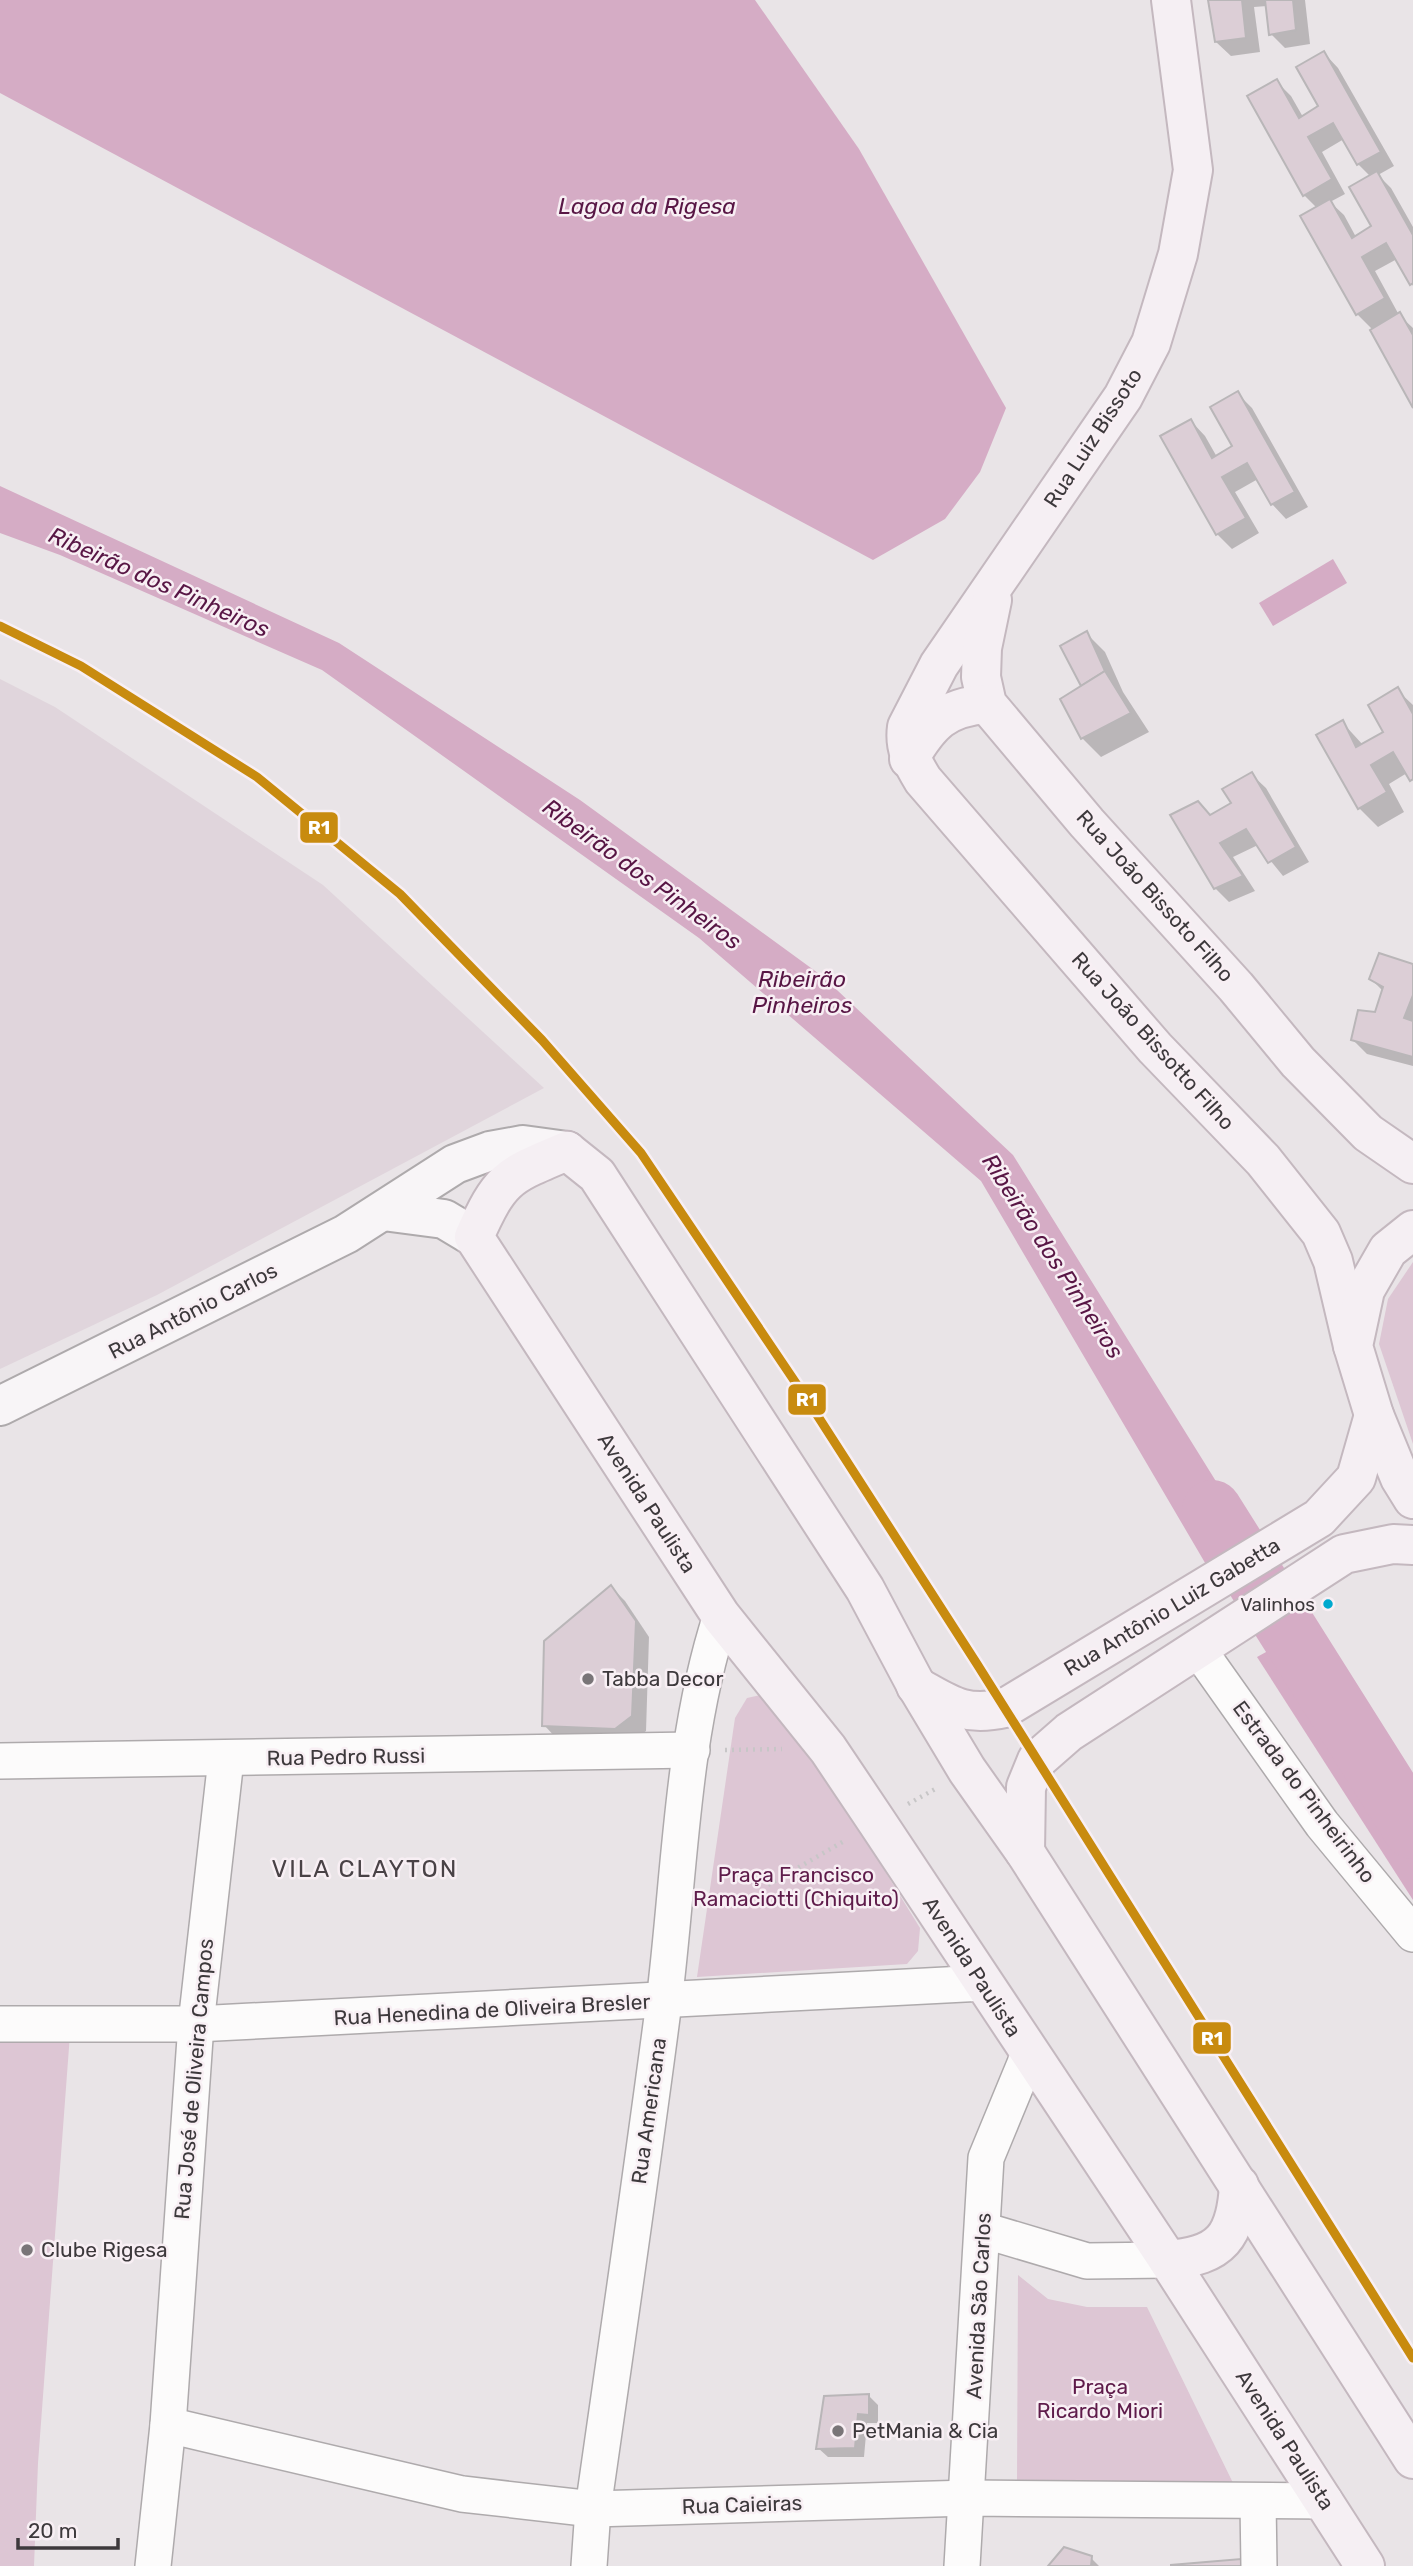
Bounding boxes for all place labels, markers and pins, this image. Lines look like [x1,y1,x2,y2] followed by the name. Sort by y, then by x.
[1240,1593,1315,1616] place label: Valinhos
[1321,1597,1335,1611] marker: Valinhos
[602,1666,723,1691] place label: Tabba Decor
[580,1671,596,1687] marker: Tabba Decor
[41,2237,168,2262] place label: Clube Rigesa
[19,2242,35,2258] marker: Clube Rigesa
[852,2418,998,2443] place label: PetMania & Cia
[830,2423,846,2439] marker: PetMania & Cia

